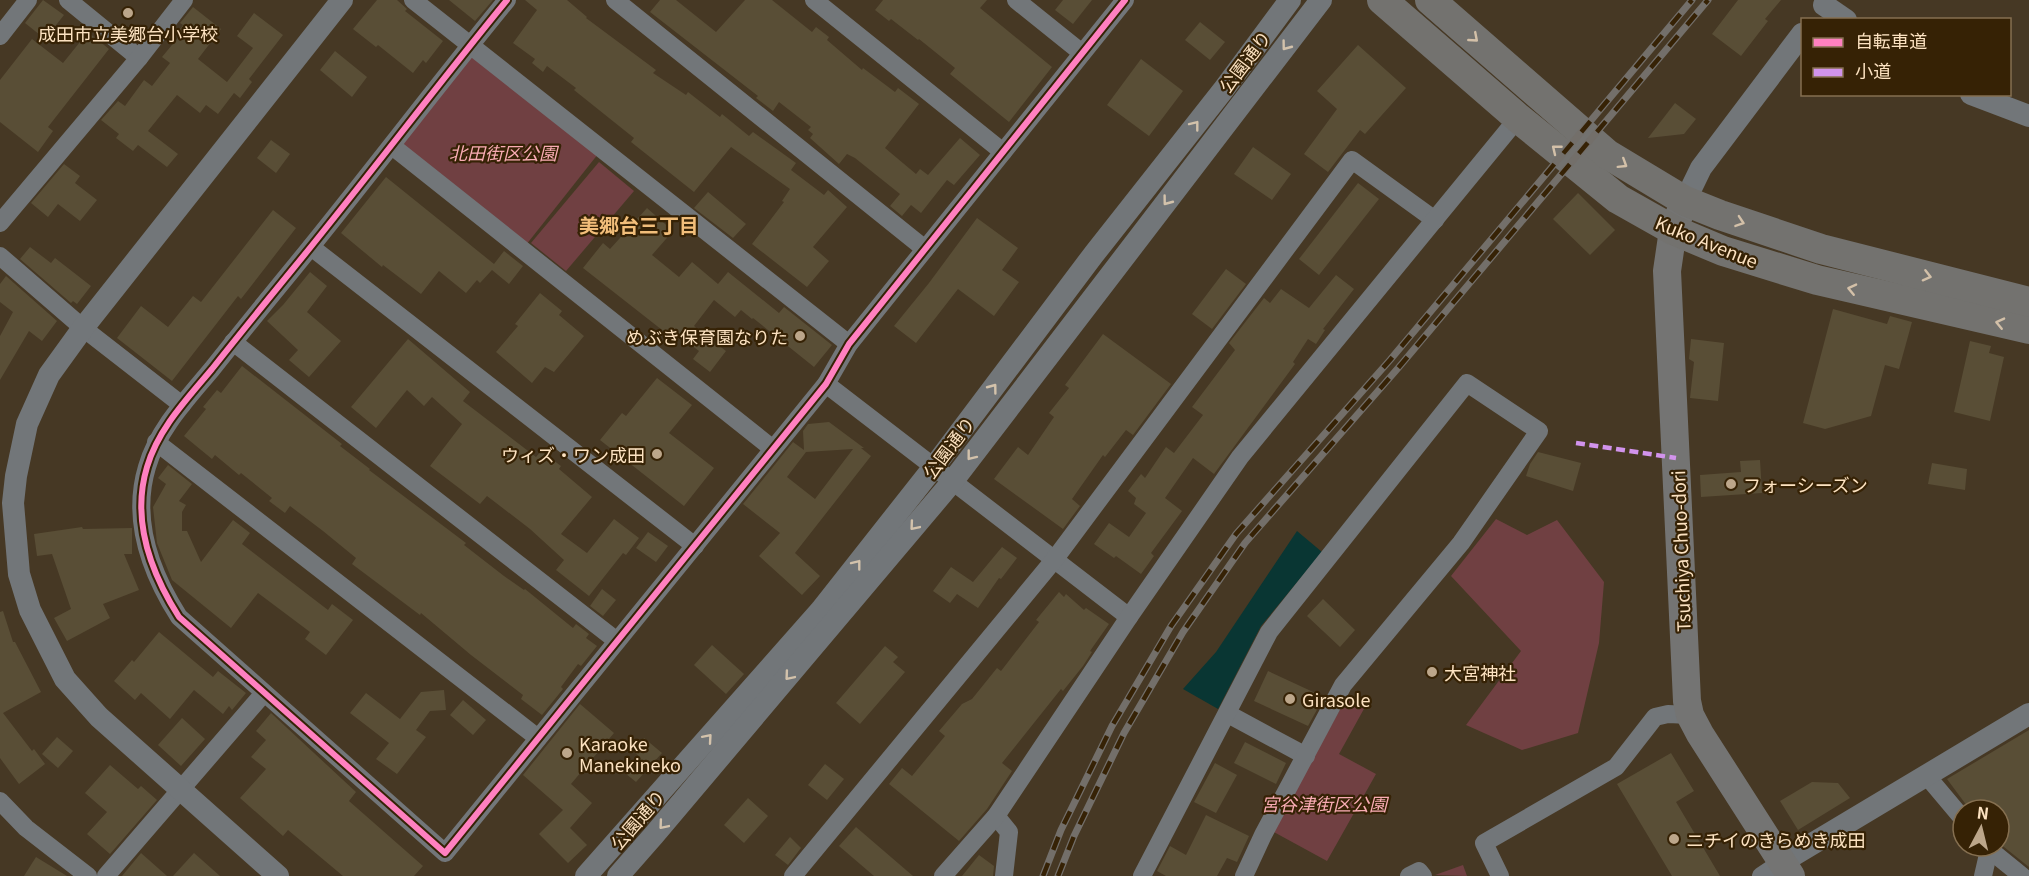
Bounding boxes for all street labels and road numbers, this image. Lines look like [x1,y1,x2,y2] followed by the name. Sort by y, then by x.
[1212,24,1276,98] street label: 公園通り
[1652,209,1762,273] street label: Kuko Avenue
[916,410,980,484] street label: 公園通り
[1664,470,1696,632] street label: Tsuchiya Chuo-dori
[604,783,670,855] street label: 公園通り

